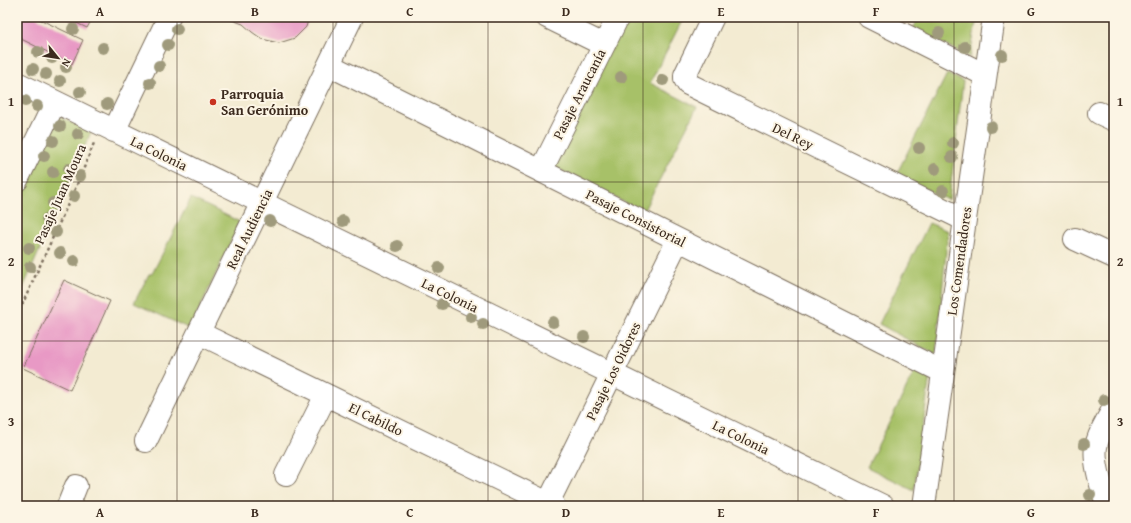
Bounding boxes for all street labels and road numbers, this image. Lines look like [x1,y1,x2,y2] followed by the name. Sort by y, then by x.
[548,45,611,143] street label: Pasaje Araucanía
[769,117,817,155] street label: Del Rey
[127,131,191,175] street label: La Colonia
[29,140,91,247] street label: Pasaje Juan Moura
[583,184,689,252] street label: Pasaje Consistorial
[221,185,277,272] street label: Real Audiencia
[941,205,977,317] street label: Los Comendadores
[418,273,482,317] street label: La Colonia
[581,318,645,424] street label: Pasaje Los Oidores
[346,397,406,441] street label: El Cabildo
[709,415,773,459] street label: La Colonia

